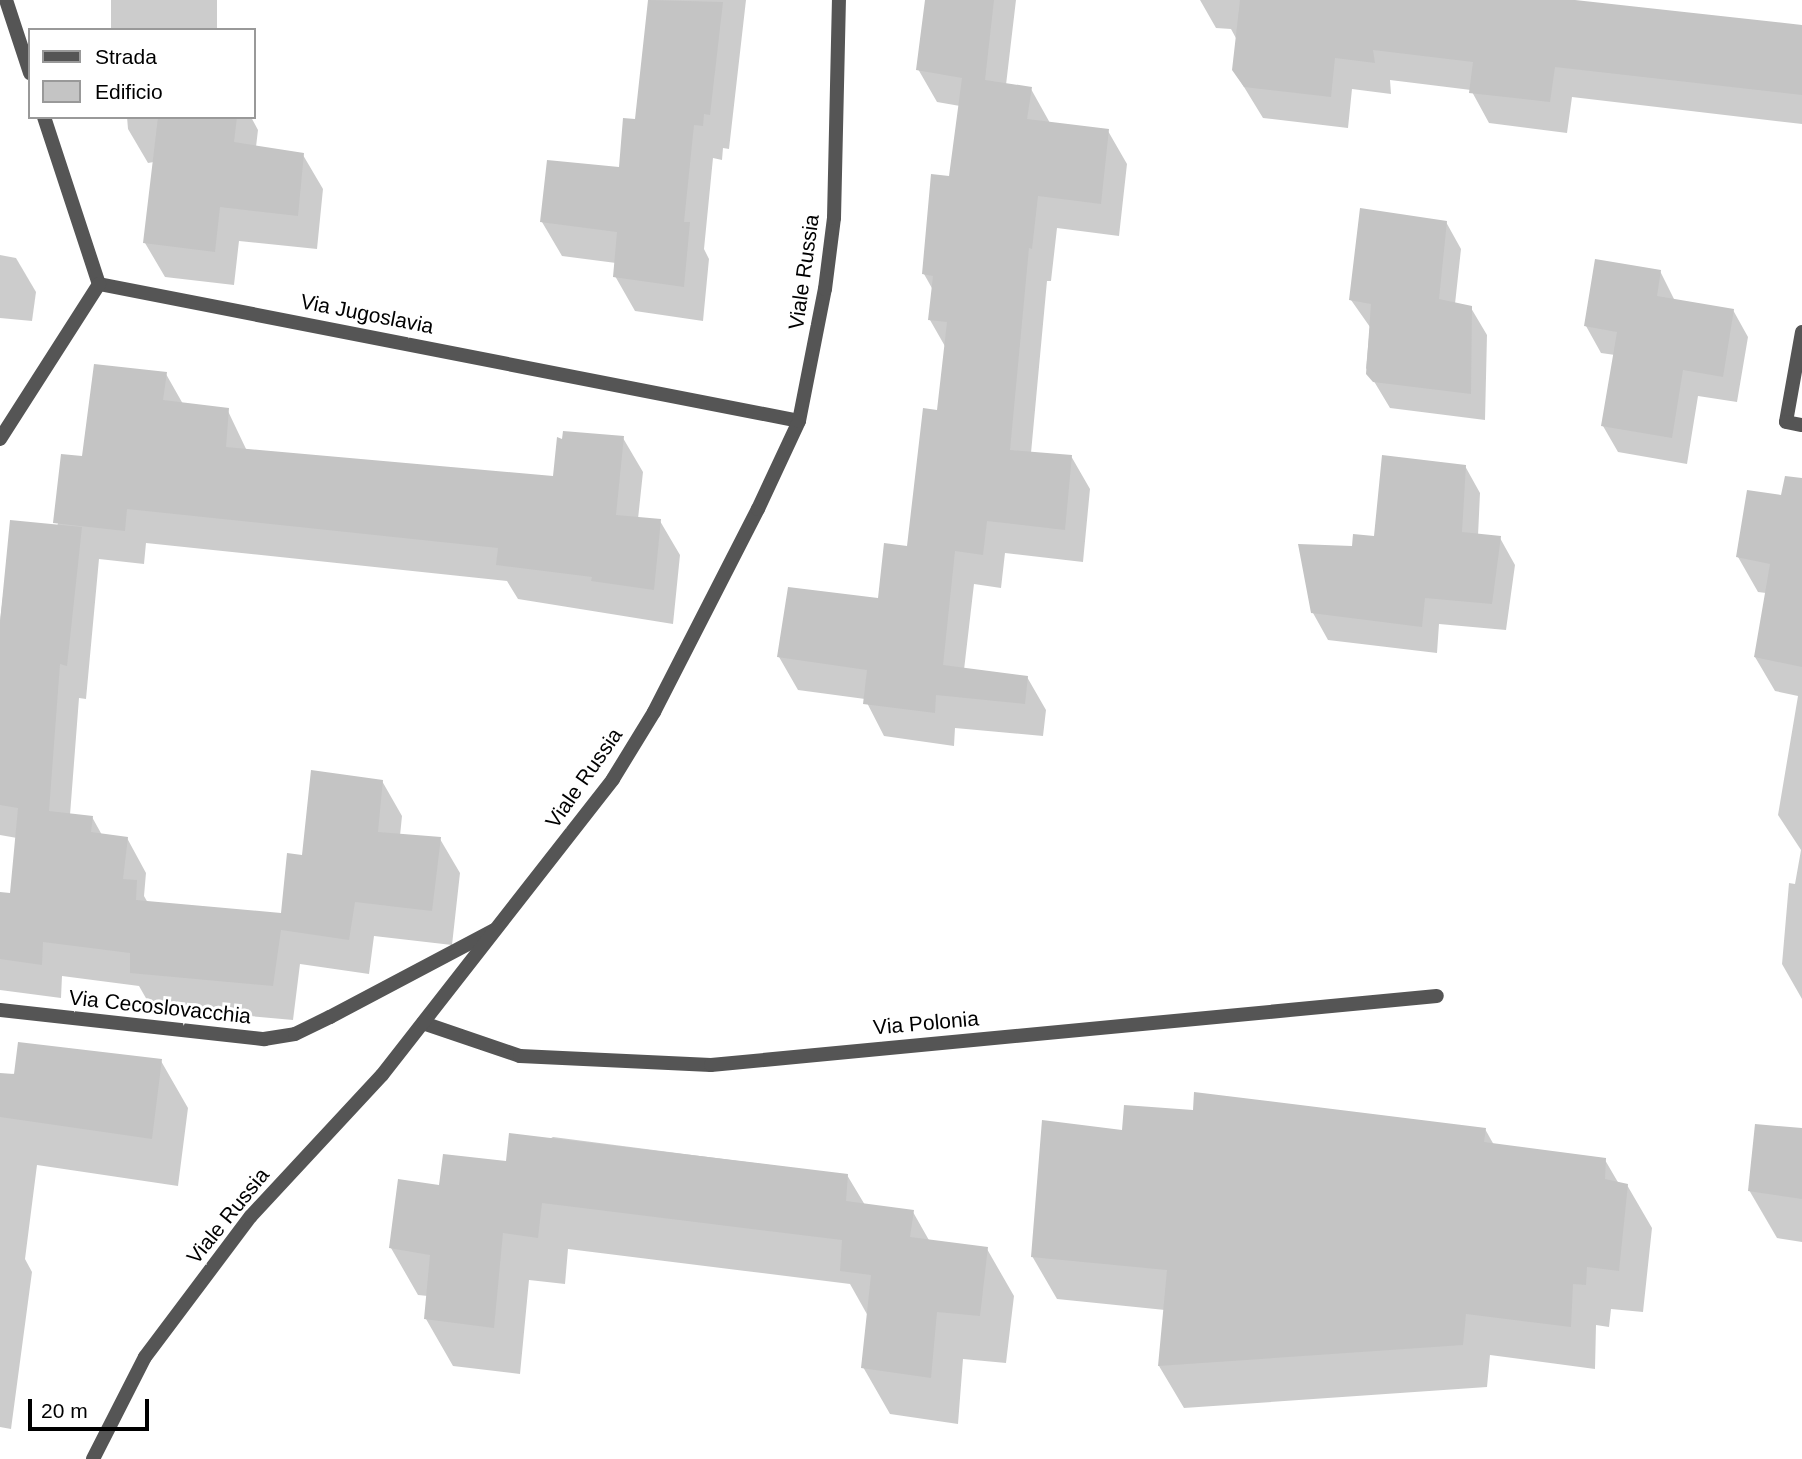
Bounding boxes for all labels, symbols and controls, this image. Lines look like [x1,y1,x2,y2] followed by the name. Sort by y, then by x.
[28,28,256,119] legend
[95,45,157,68] text: Strada
[95,80,163,103] text: Edificio
[783,213,825,331] street label: Viale Russia
[298,289,436,339] street label: Via Jugoslavia
[540,723,628,833] street label: Viale Russia
[68,985,252,1029] street label: Via Cecoslovacchia
[872,1006,980,1040] street label: Via Polonia
[182,1163,274,1269] street label: Viale Russia
[32,1386,152,1430] scale bar
[41,1399,88,1422] text: 20 m

